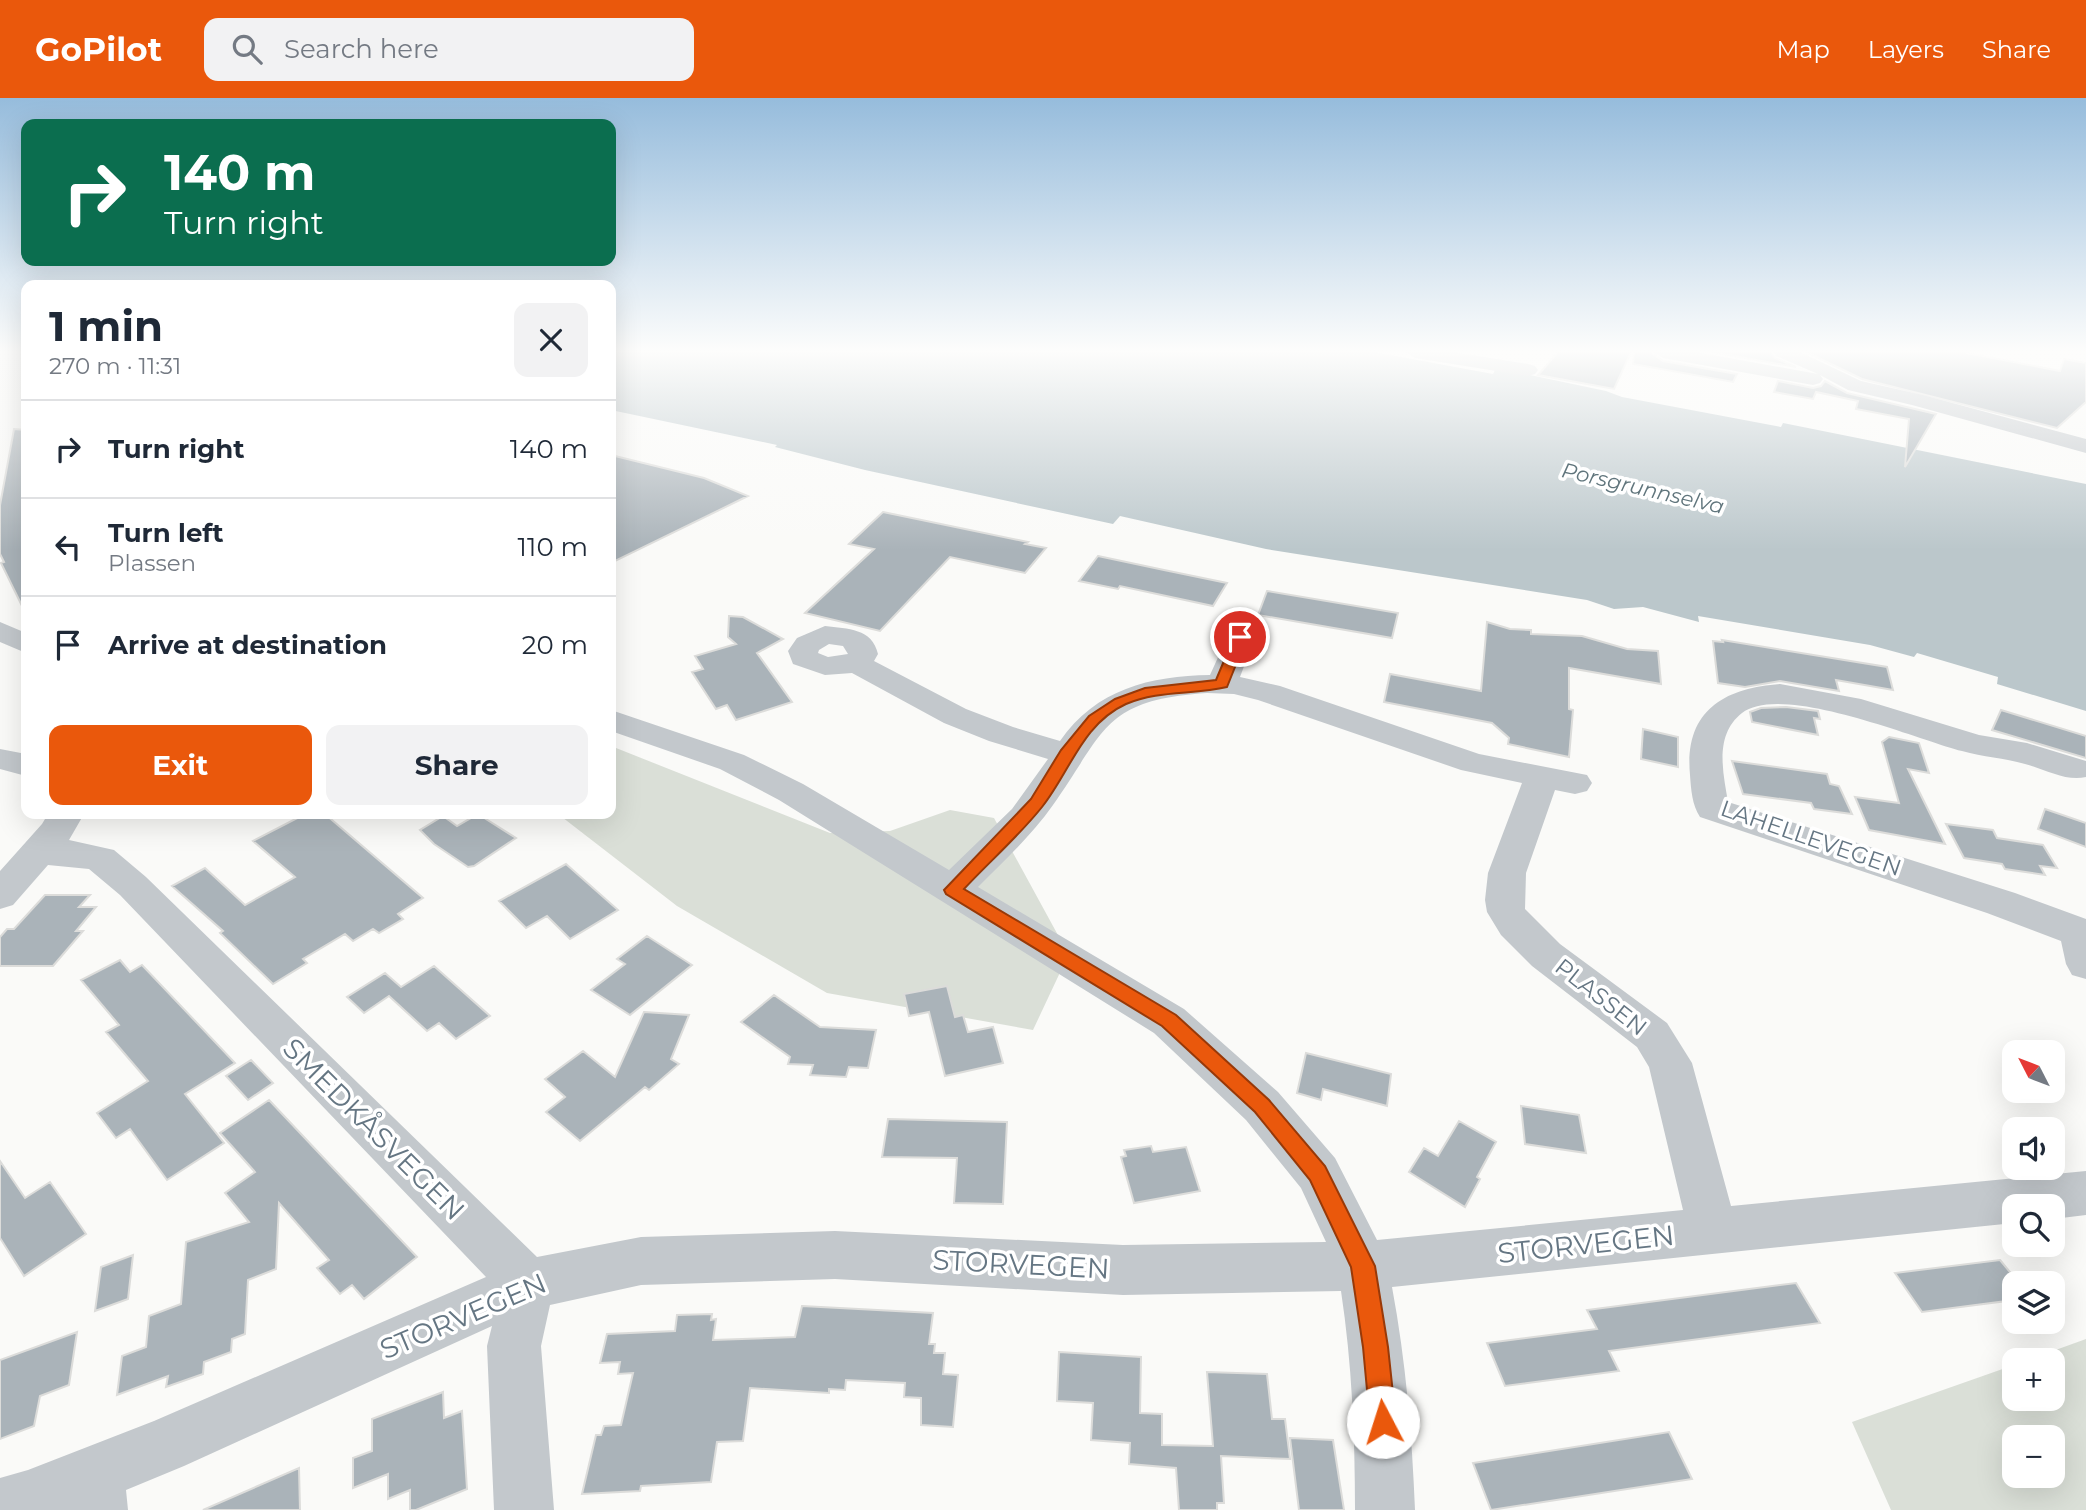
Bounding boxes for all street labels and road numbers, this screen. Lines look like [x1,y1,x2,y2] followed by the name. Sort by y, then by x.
[1717,794,1905,882] street label: LAHELLEVEGEN
[1550,953,1652,1041] street label: PLASSEN
[276,1031,472,1227] street label: SMEDKÅSVEGEN
[1496,1218,1676,1270] street label: STORVEGEN
[932,1242,1110,1286] street label: STORVEGEN
[375,1266,551,1366] street label: STORVEGEN

